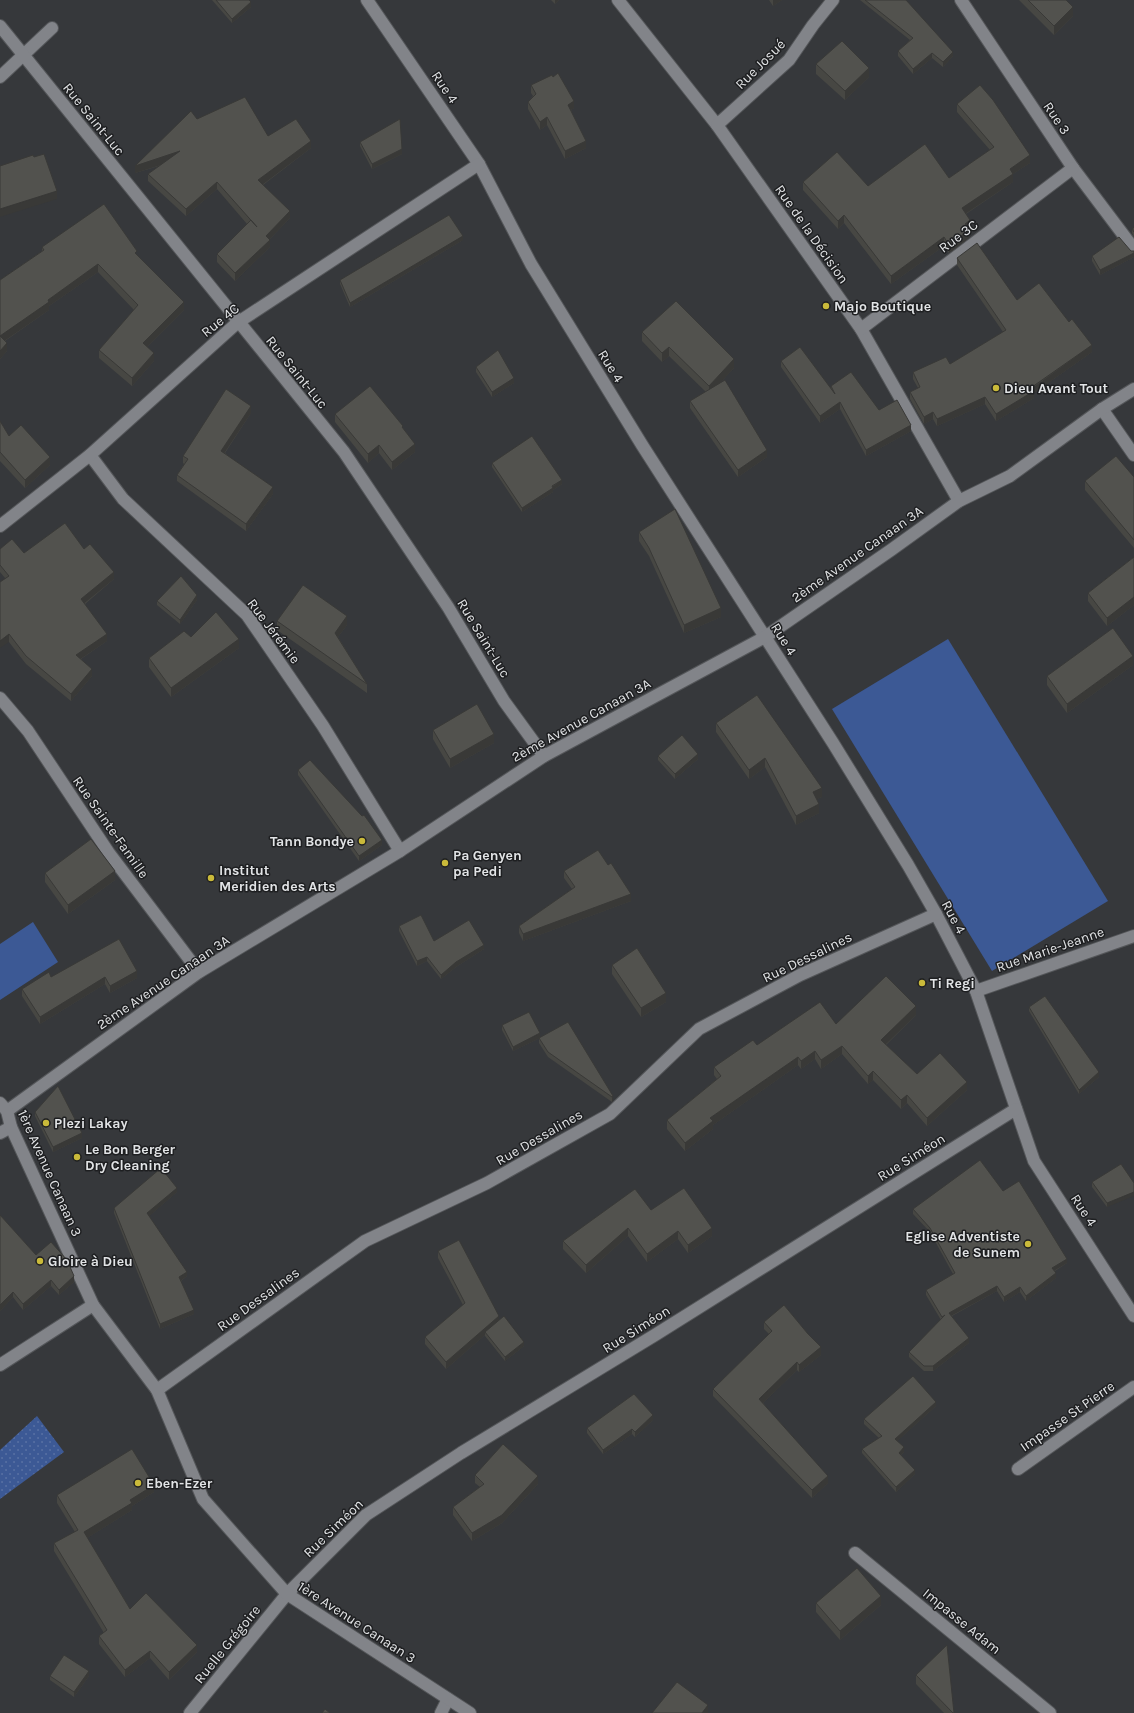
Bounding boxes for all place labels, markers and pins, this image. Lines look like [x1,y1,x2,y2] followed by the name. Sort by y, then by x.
[834,298,931,315] place label: Majo Boutique
[821,301,831,311] marker: Majo Boutique
[1004,380,1109,397] place label: Dieu Avant Tout
[991,383,1001,393] marker: Dieu Avant Tout
[270,833,354,850] place label: Tann Bondye
[357,836,367,846] marker: Tann Bondye
[453,847,522,880] place label: Pa Genyen pa Pedi
[440,858,450,868] marker: Pa Genyen pa Pedi
[219,862,336,895] place label: Institut Meridien des Arts
[206,873,216,883] marker: Institut Meridien des Arts
[930,975,975,992] place label: Ti Regi
[917,978,927,988] marker: Ti Regi
[54,1115,128,1132] place label: Plezi Lakay
[41,1118,51,1128] marker: Plezi Lakay
[85,1141,176,1174] place label: Le Bon Berger Dry Cleaning
[72,1152,82,1162] marker: Le Bon Berger Dry Cleaning
[905,1228,1020,1261] place label: Eglise Adventiste de Sunem
[1023,1239,1033,1249] marker: Eglise Adventiste de Sunem
[48,1253,133,1270] place label: Gloire à Dieu
[35,1256,45,1266] marker: Gloire à Dieu
[146,1475,213,1492] place label: Eben-Ezer
[133,1478,143,1488] marker: Eben-Ezer

